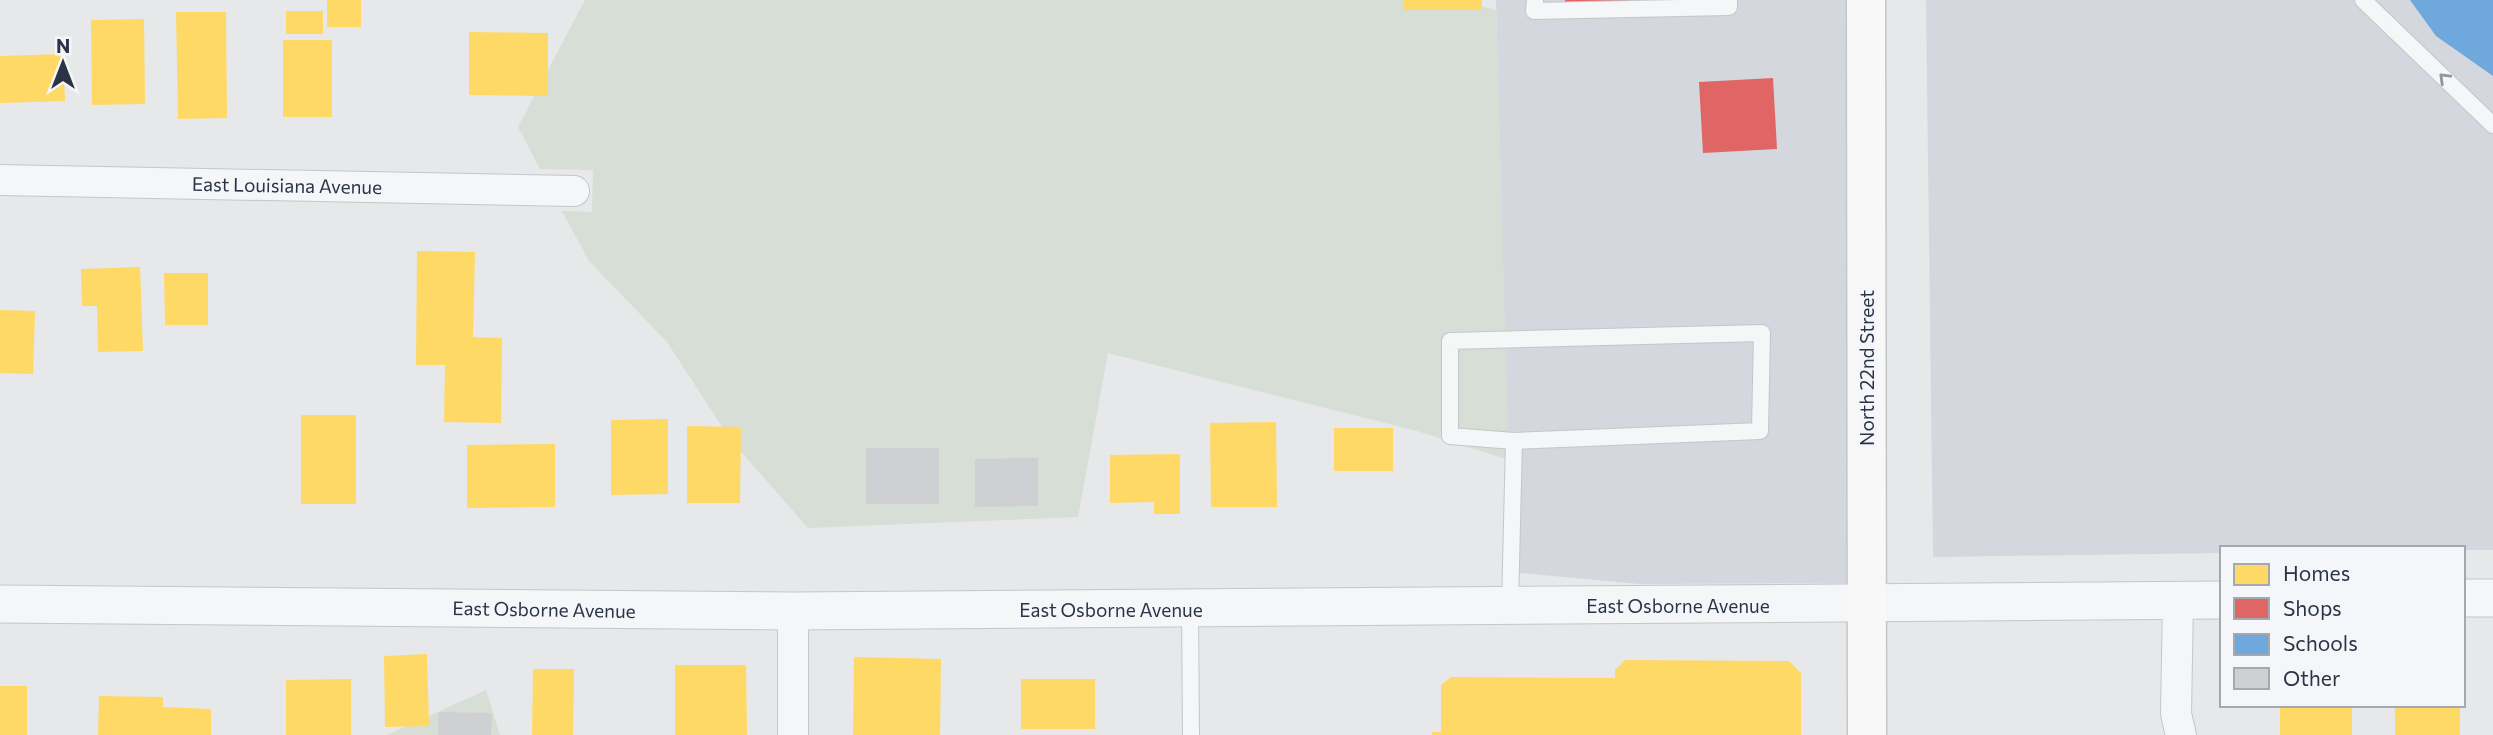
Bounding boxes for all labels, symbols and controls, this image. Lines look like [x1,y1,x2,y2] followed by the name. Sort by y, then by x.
[28,28,98,98] north arrow
[56,34,70,57] text: N
[2439,73,2452,86] one-way arrow
[192,172,382,198] street label: East Louisiana Avenue
[1855,290,1878,446] street label: North 22nd Street
[2220,546,2465,707] legend
[2283,560,2350,585] text: Homes
[1586,594,1770,617] street label: East Osborne Avenue
[2283,595,2342,620] text: Shops
[452,596,636,622] street label: East Osborne Avenue
[1019,598,1203,621] street label: East Osborne Avenue
[2283,630,2358,655] text: Schools
[2283,665,2340,690] text: Other

